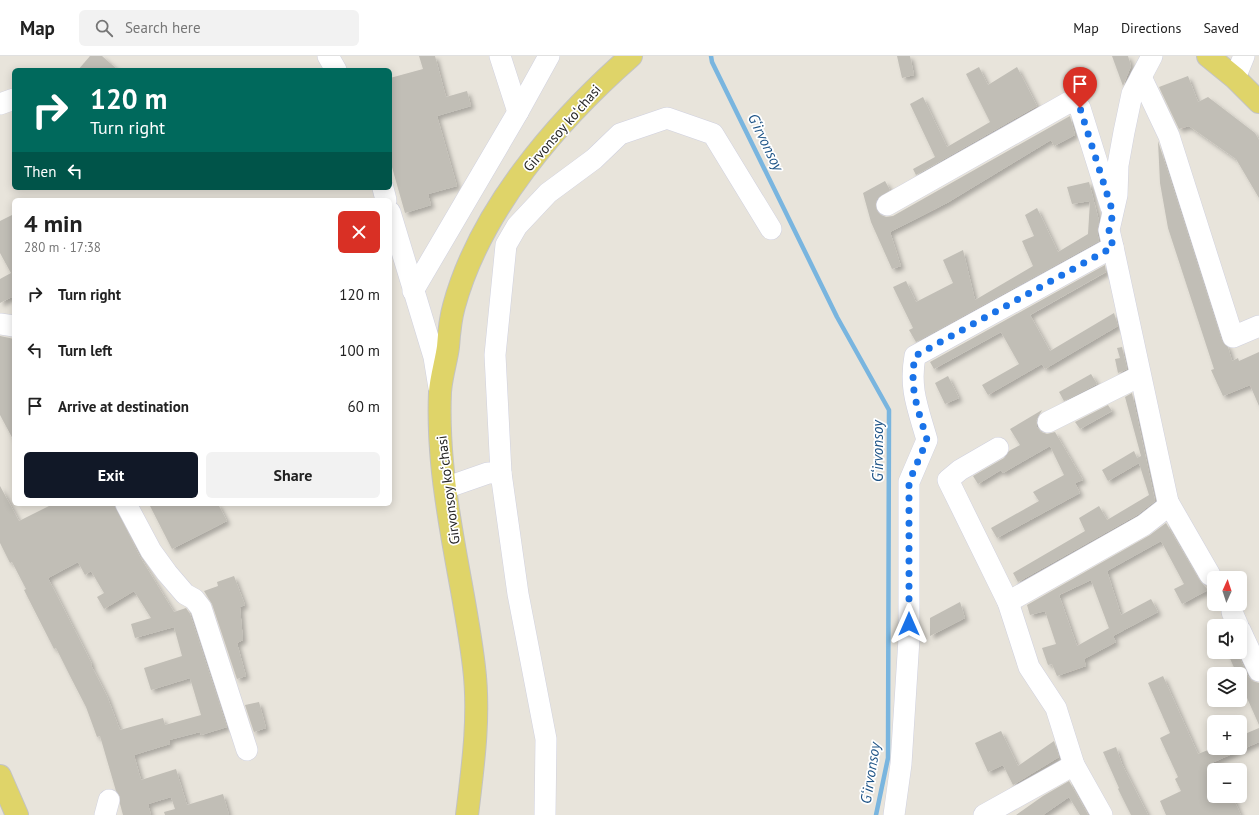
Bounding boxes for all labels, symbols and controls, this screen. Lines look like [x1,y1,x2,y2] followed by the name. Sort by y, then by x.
[79,10,359,46] search box
[20,16,55,40] text: Map
[93,17,115,39] icon: search
[125,18,201,37] text: Search here
[1073,19,1099,37] text: Map
[1121,19,1181,37] text: Directions
[1203,19,1239,37] text: Saved
[1063,67,1097,108] pin
[1069,73,1091,95] icon: arrive
[90,80,167,117] text: 120 m
[519,81,605,175] street label: Girvonsoy koʻchasi
[24,84,76,136] icon: right
[744,110,789,175] water label: G‘irvonsoy
[90,116,165,139] text: Turn right
[64,160,86,182] icon: left
[24,162,56,181] text: Then
[24,208,83,239] text: 4 min
[338,211,380,253] button: close
[24,239,101,256] text: 280 m · 17:38
[24,283,46,305] icon: right
[58,285,121,304] text: Turn right
[339,285,380,304] text: 120 m
[24,339,46,361] icon: left
[58,341,112,360] text: Turn left
[339,341,380,360] text: 100 m
[24,395,46,417] icon: arrive
[58,397,189,416] text: Arrive at destination
[347,397,380,416] text: 60 m
[868,419,887,482] water label: G‘irvonsoy
[432,435,464,545] street label: Girvonsoy koʻchasi
[24,452,198,498] button: Exit
[206,452,380,498] button: Share
[1207,571,1247,611] north arrow
[1207,571,1247,803] map controls
[888,603,930,645] position arrow
[1207,619,1247,659] button: sound
[1207,667,1247,707] button: layers
[1207,715,1247,755] button: +
[856,740,884,805] water label: G‘irvonsoy
[1207,763,1247,803] button: −

